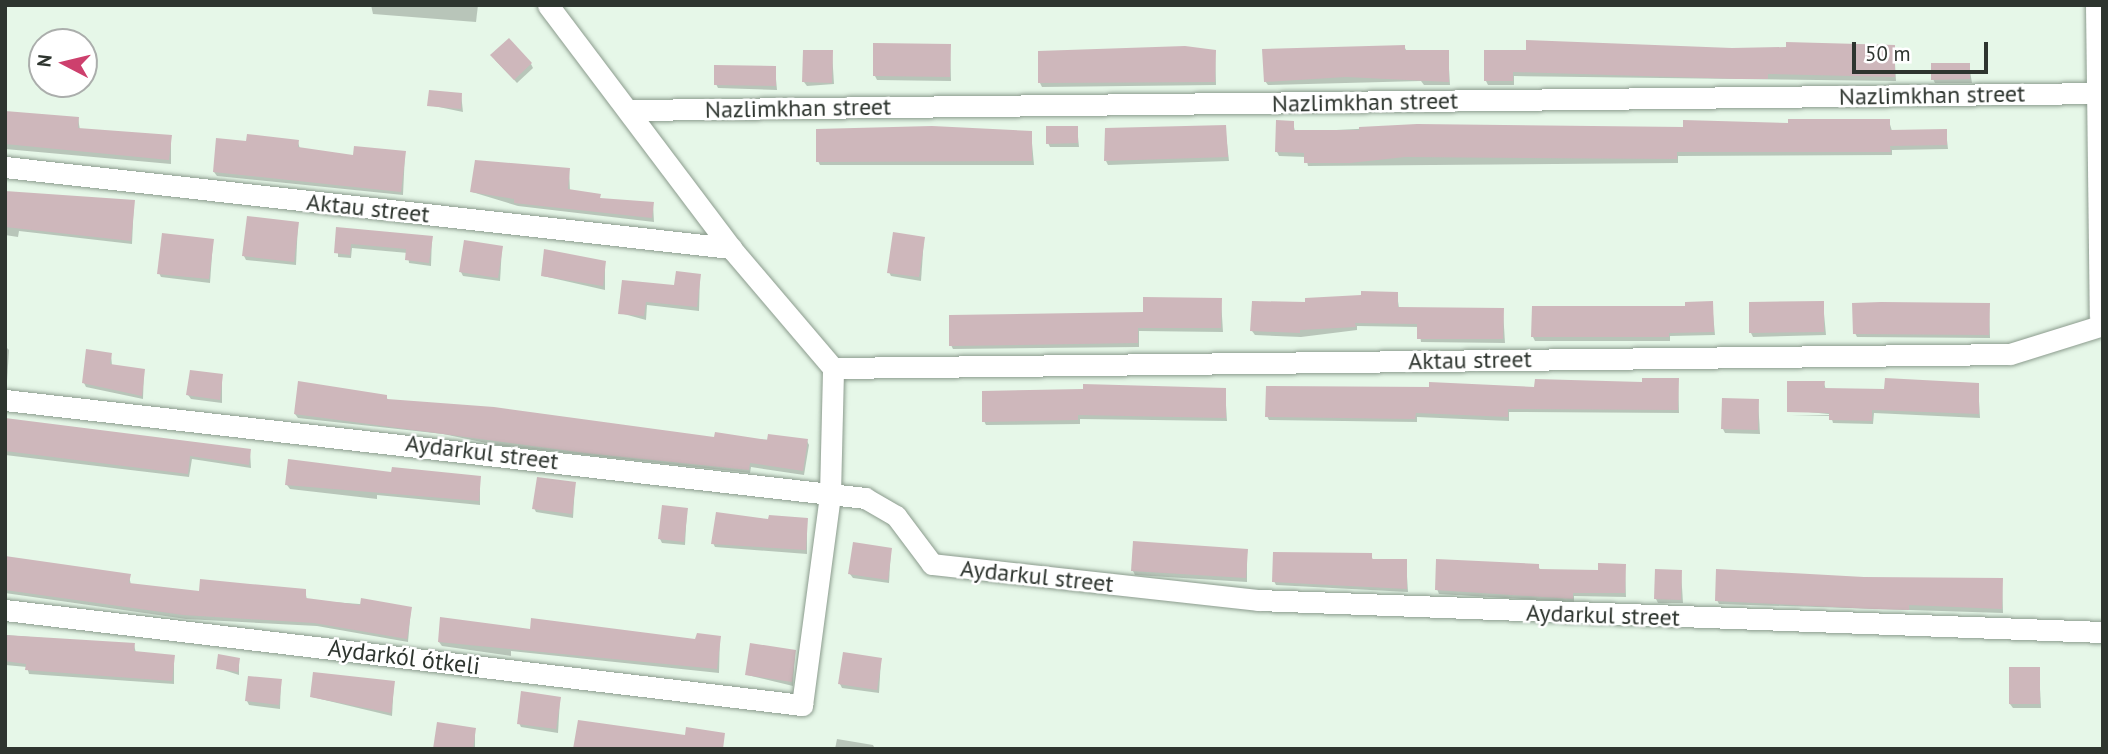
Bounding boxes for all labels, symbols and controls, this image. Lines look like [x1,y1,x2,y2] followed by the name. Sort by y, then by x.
[28,28,98,98] north arrow
[1856,28,1993,72] scale bar
[1865,40,1911,67] text: 50 m
[31,53,57,68] text: N
[1839,79,2025,111] street label: Nazlimkhan street
[1272,86,1458,118] street label: Nazlimkhan street
[705,92,891,124] street label: Nazlimkhan street
[305,187,431,229] street label: Aktau street
[1408,345,1532,375] street label: Aktau street
[404,428,560,476] street label: Aydarkul street
[959,554,1115,598] street label: Aydarkul street
[1526,598,1680,632] street label: Aydarkul street
[326,633,482,681] street label: Aydarkól ótkeli

